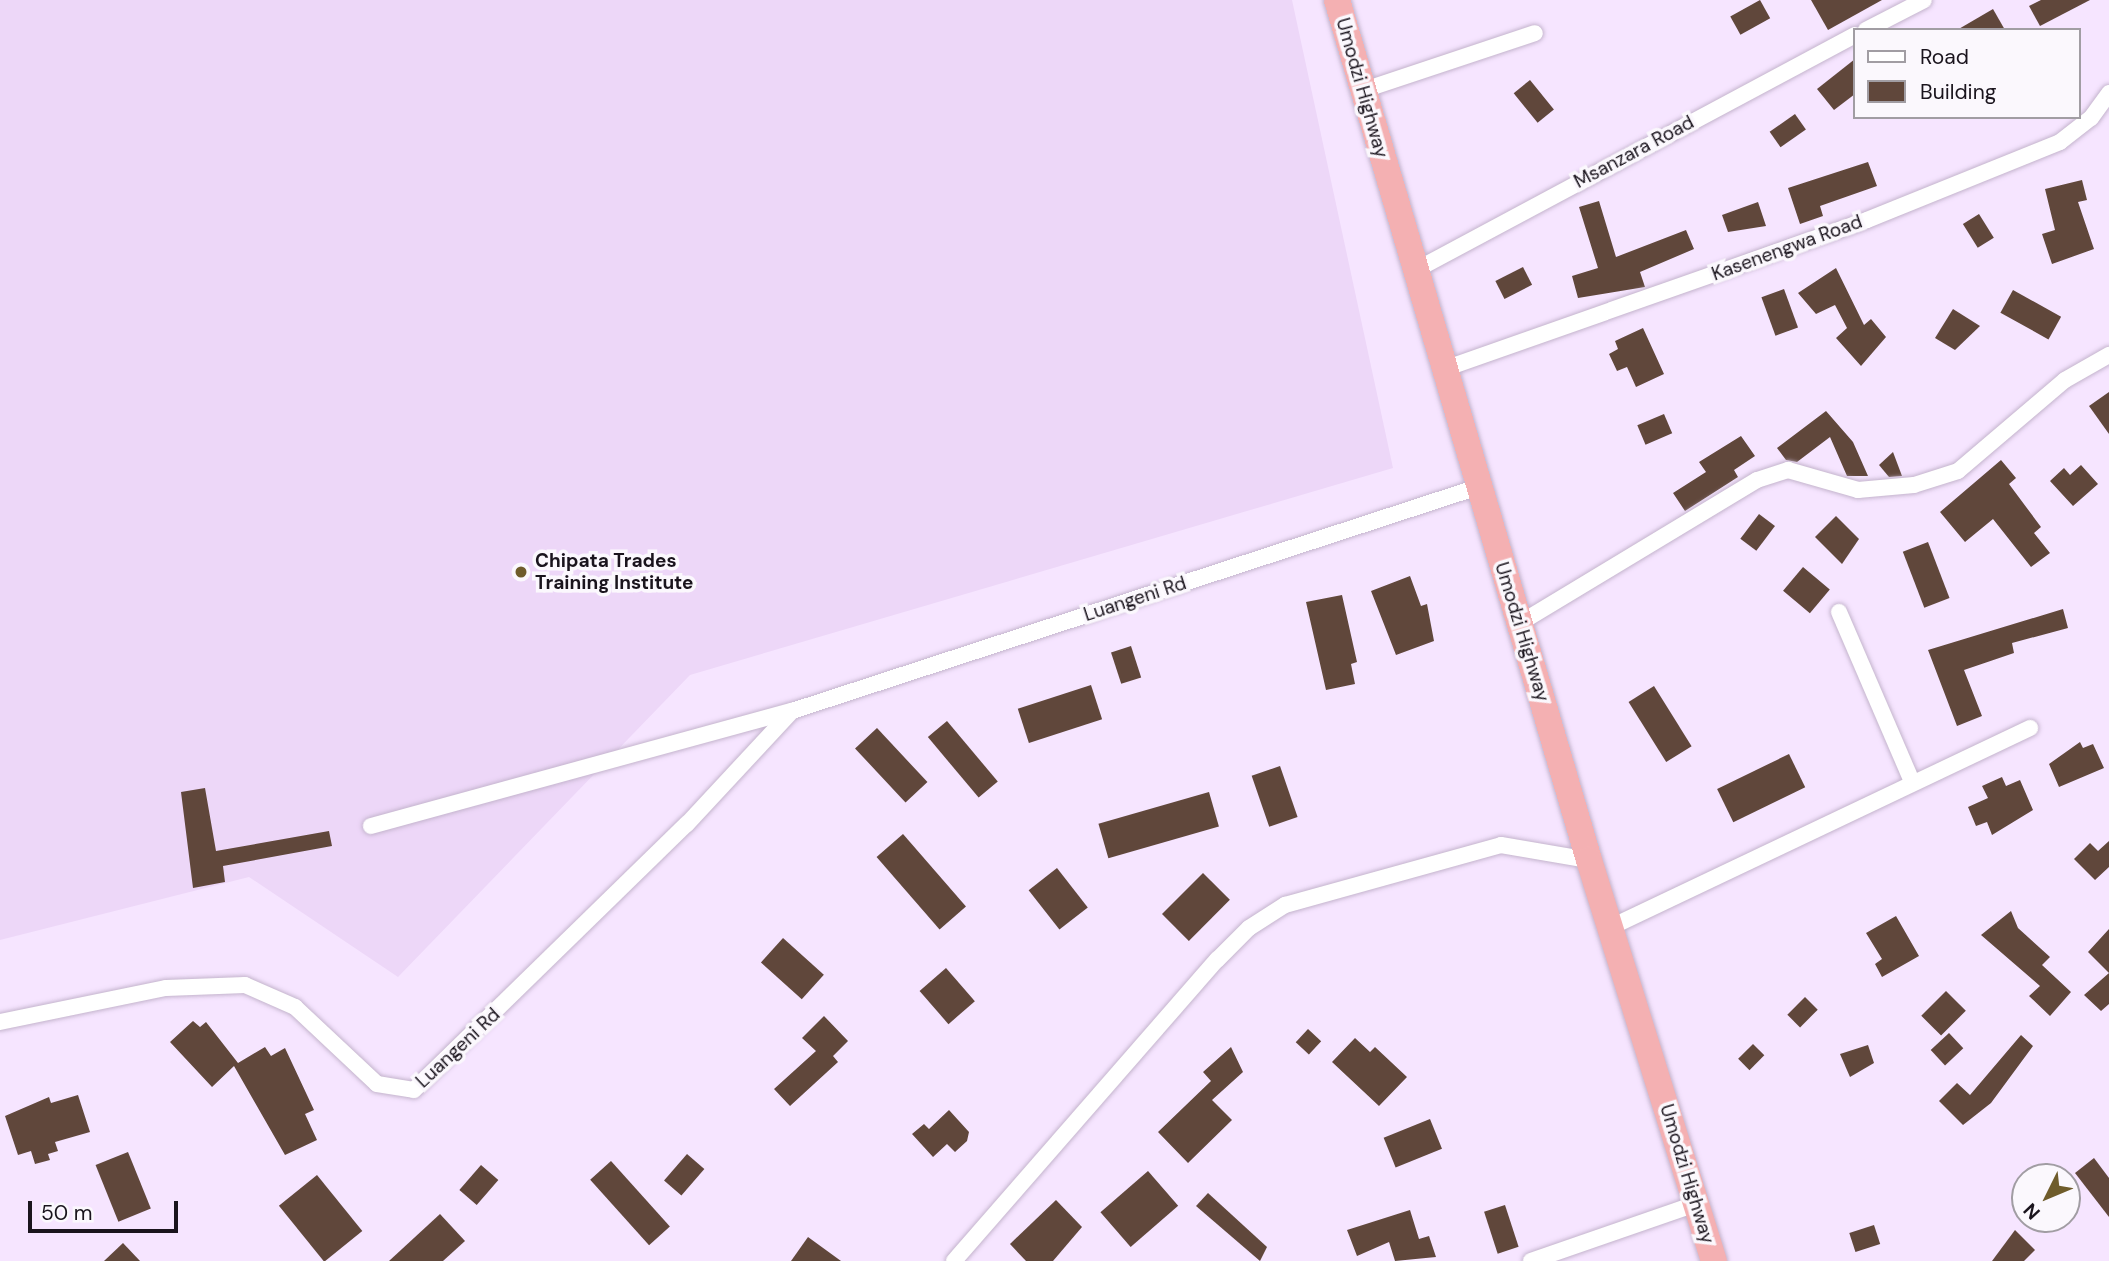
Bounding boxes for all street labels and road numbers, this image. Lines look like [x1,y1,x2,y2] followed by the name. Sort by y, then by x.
[1331,15,1393,161] street label: Umodzi Highway
[1570,111,1698,193] street label: Msanzara Road
[1709,210,1865,286] street label: Kasenengwa Road
[1490,559,1554,705] street label: Umodzi Highway
[1081,572,1189,626] street label: Luangeni Rd
[411,1003,505,1093] street label: Luangeni Rd
[1655,1101,1719,1247] street label: Umodzi Highway

